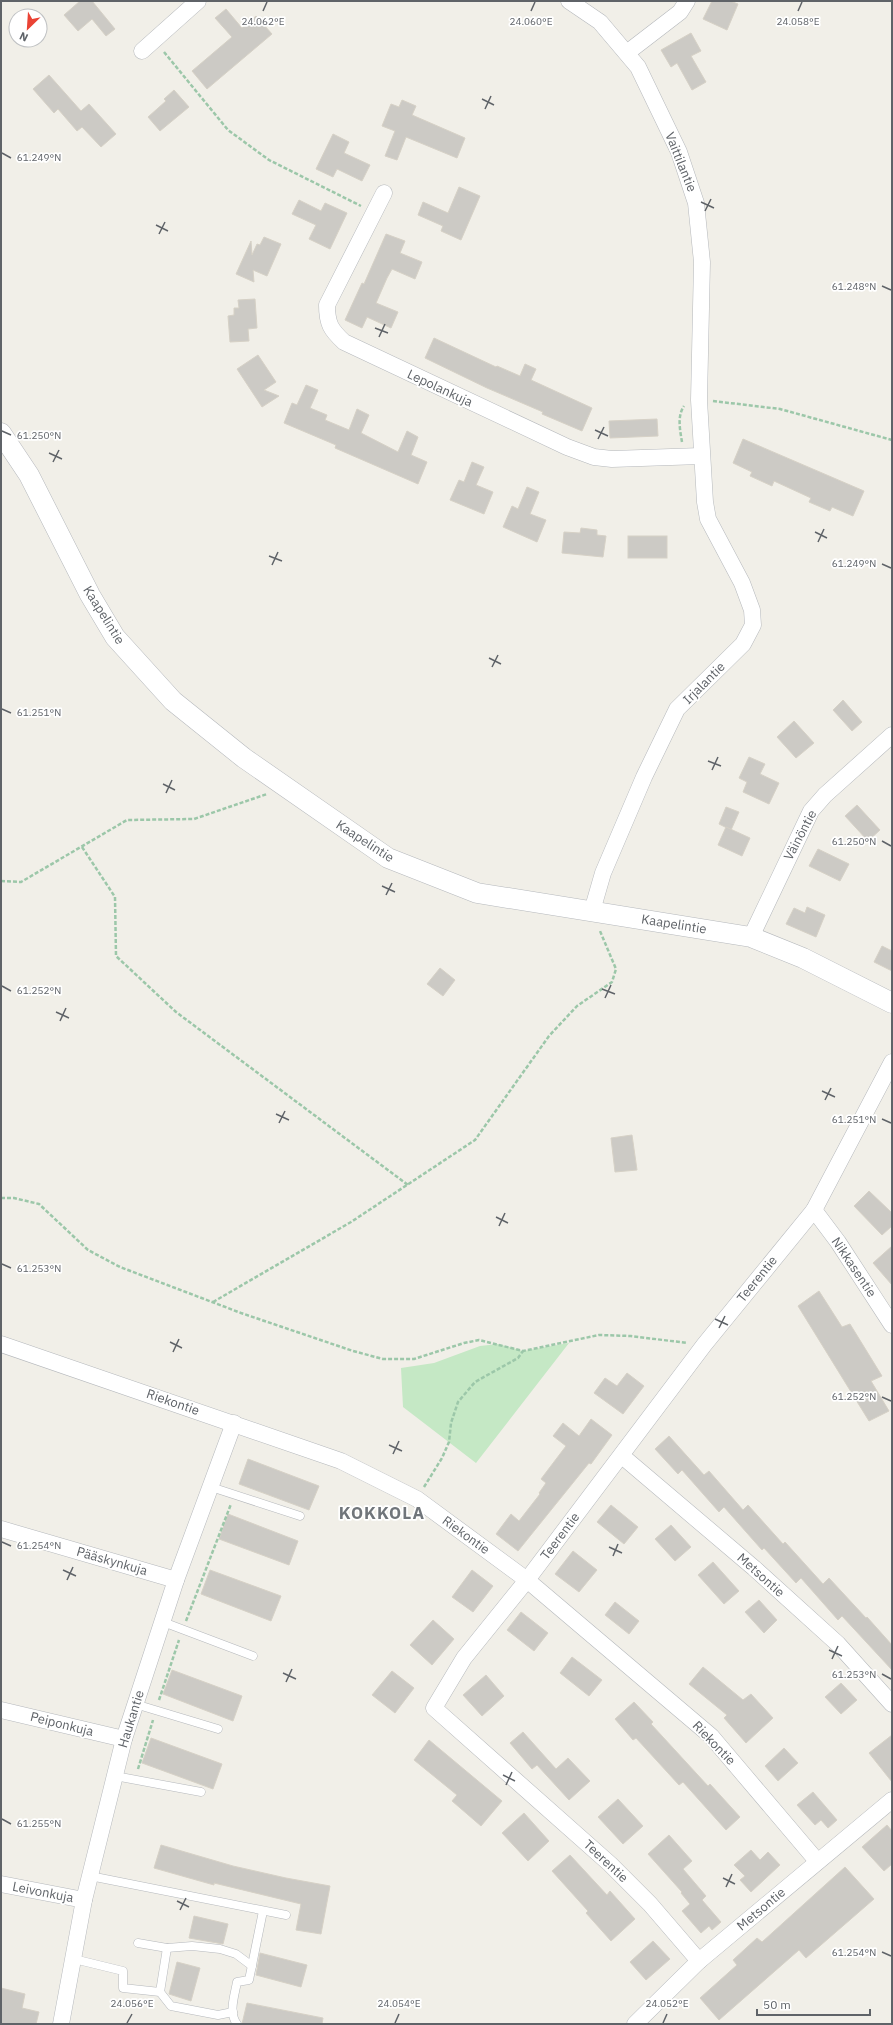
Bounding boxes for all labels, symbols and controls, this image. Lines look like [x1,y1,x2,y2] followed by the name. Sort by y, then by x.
[8,8,48,48] north arrow
[241,15,285,28] text: 24.062°E
[509,15,553,28] text: 24.060°E
[776,15,820,28] text: 24.058°E
[17,29,30,45] text: N
[661,130,701,194] street label: Vaittilantie
[17,151,61,164] text: 61.249°N
[832,280,876,293] text: 61.248°N
[404,365,476,411] street label: Lepolankuja
[17,429,61,442] text: 61.250°N
[832,557,876,570] text: 61.249°N
[79,583,129,647] street label: Kaapelintie
[679,658,729,708] street label: Irjalantie
[17,706,61,719] text: 61.251°N
[780,807,820,863] street label: Väinöntie
[333,816,397,866] street label: Kaapelintie
[832,835,876,848] text: 61.250°N
[640,910,708,938] street label: Kaapelintie
[17,984,61,997] text: 61.252°N
[832,1113,876,1126] text: 61.251°N
[828,1234,880,1300] street label: Nikkasentie
[733,1252,781,1306] street label: Teerentie
[17,1262,61,1275] text: 61.253°N
[144,1385,202,1419] street label: Riekontie
[832,1390,876,1403] text: 61.252°N
[339,1502,425,1524] district label: KOKKOLA
[537,1509,583,1563] street label: Teerentie
[439,1512,493,1558] street label: Riekontie
[17,1539,61,1552] text: 61.254°N
[75,1543,149,1579] street label: Pääskynkuja
[734,1549,788,1601] street label: Metsontie
[832,1668,876,1681] text: 61.253°N
[114,1688,148,1750] street label: Haukantie
[29,1708,95,1740] street label: Peiponkuja
[689,1717,739,1769] street label: Riekontie
[17,1817,61,1830] text: 61.255°N
[580,1836,632,1886] street label: Teerentie
[11,1878,75,1906] street label: Leivonkuja
[733,1884,789,1934] street label: Metsontie
[832,1946,876,1959] text: 61.254°N
[757,1991,870,2017] scale bar
[110,1997,154,2010] text: 24.056°E
[377,1997,421,2010] text: 24.054°E
[645,1997,689,2010] text: 24.052°E
[763,1997,791,2012] text: 50 m

